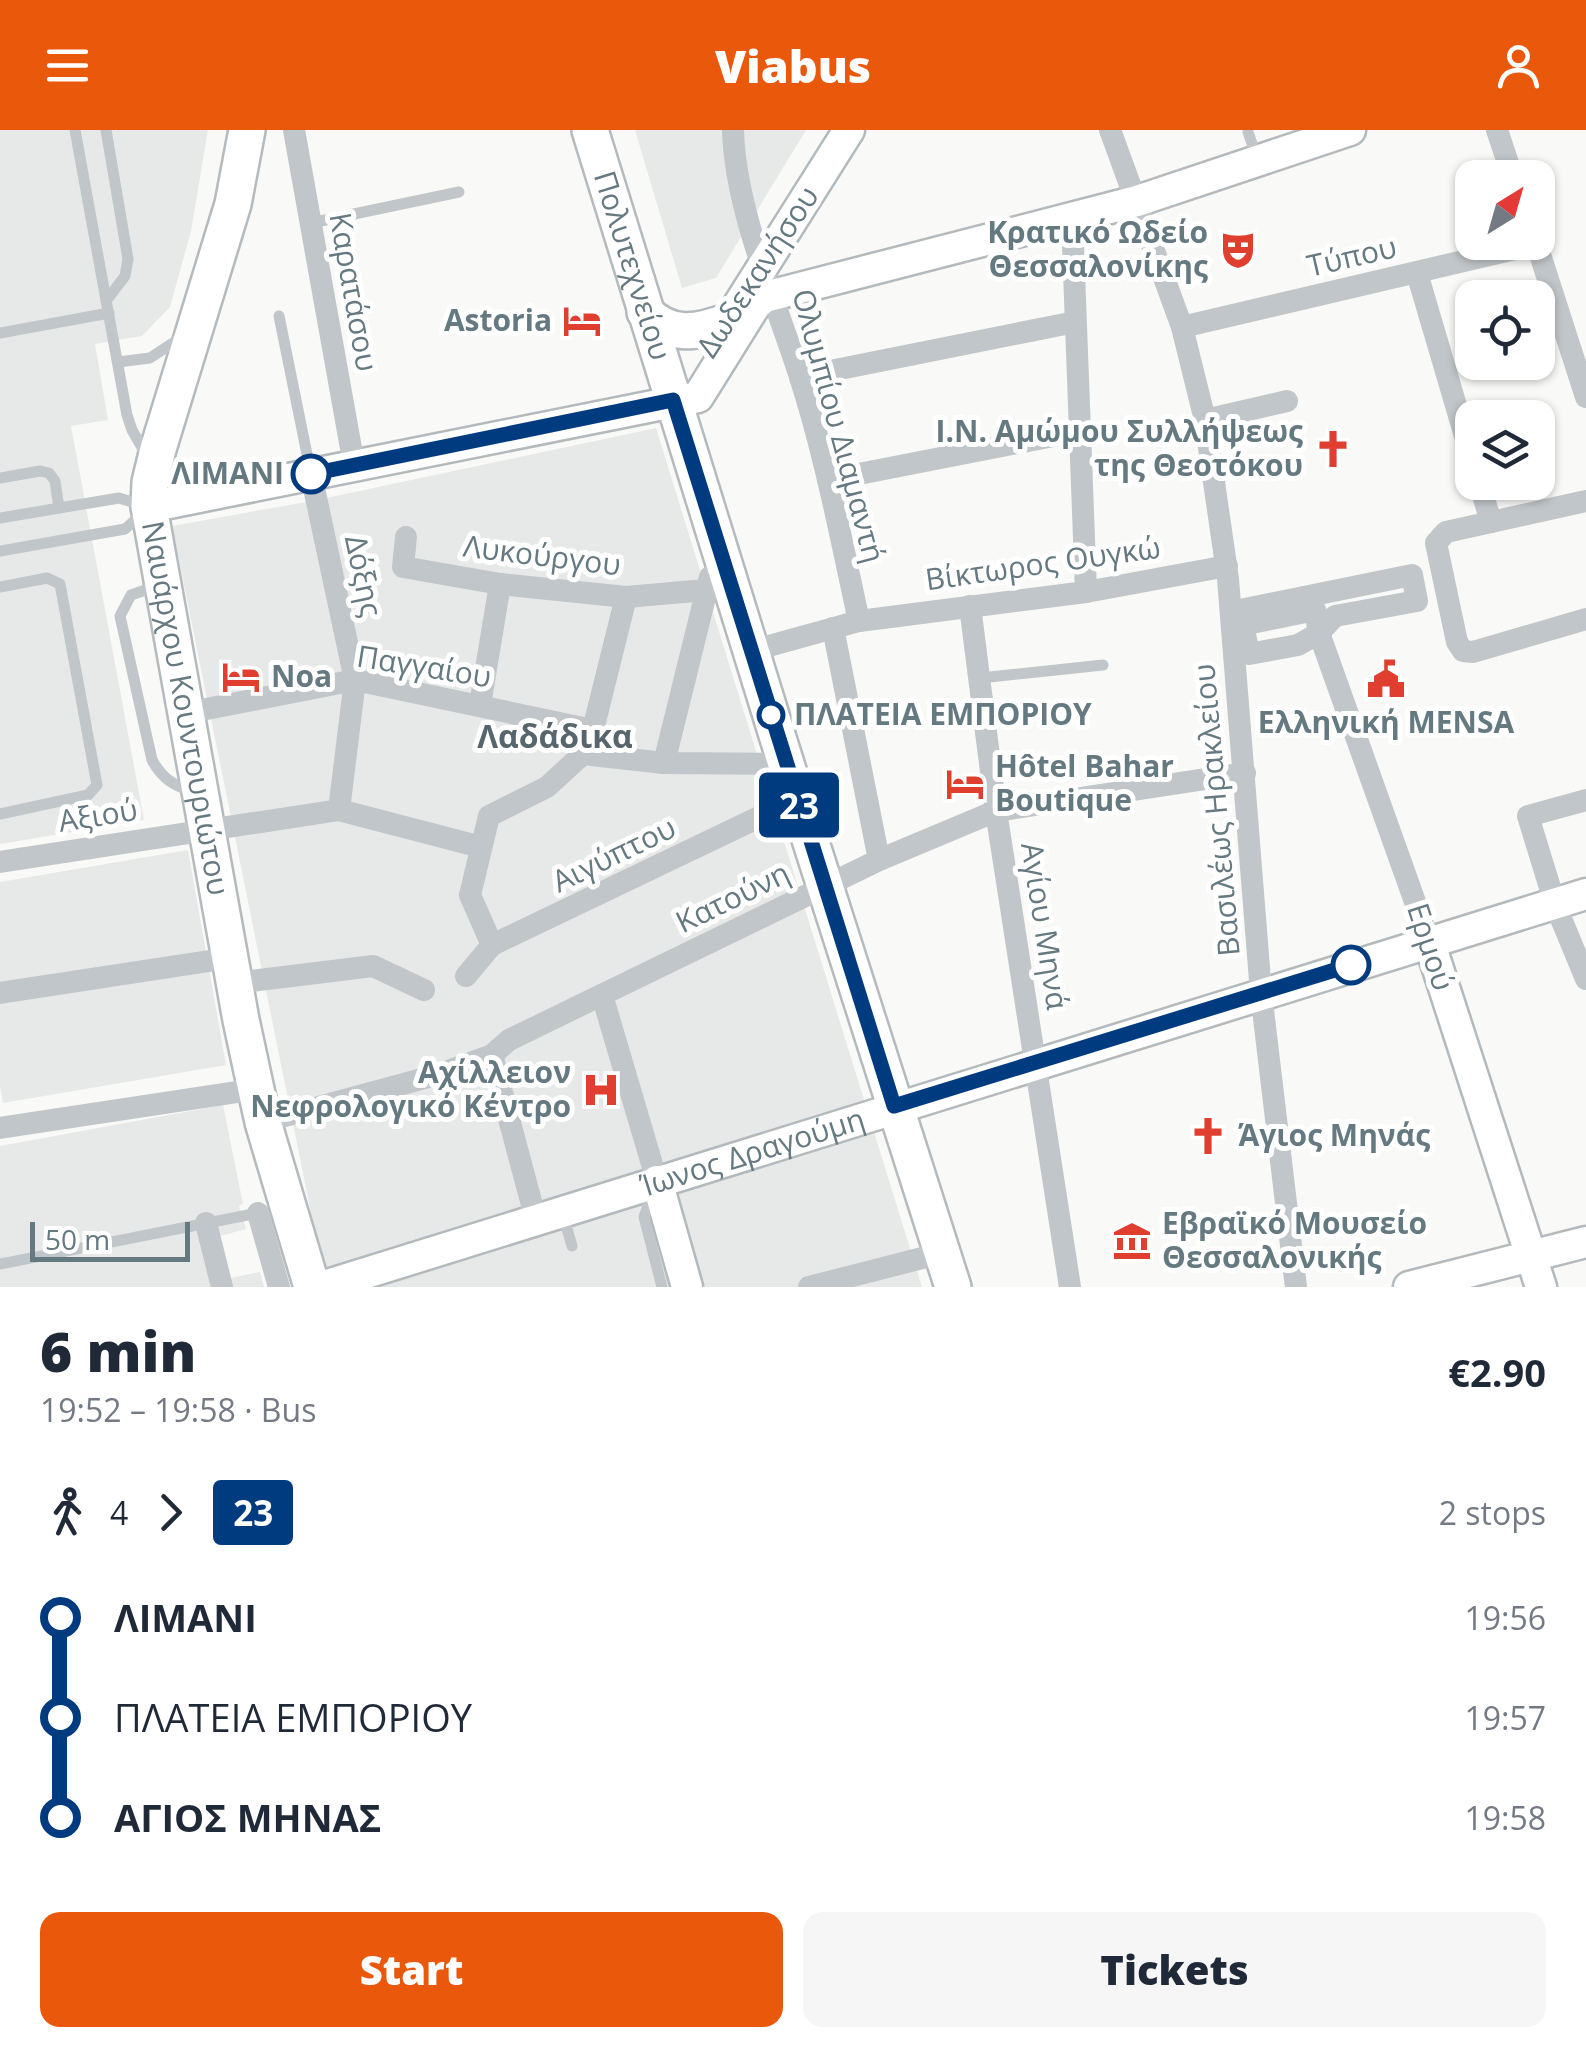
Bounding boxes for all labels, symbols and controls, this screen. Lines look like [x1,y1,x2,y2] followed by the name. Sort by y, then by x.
[715,35,871,96] text: Viabus
[40,38,95,93] icon: menu
[1491,38,1546,93] icon: person
[1455,160,1555,260] north arrow
[1455,160,1555,500] map controls
[585,165,682,365] street label: Πολυτεχνείου
[686,178,827,365] street label: Δωδεκανήσου
[320,209,389,374] street label: Καρατάσου
[987,211,1208,286] place label: Κρατικό Ωδείο Θεσσαλονίκης
[1303,225,1400,286] street label: Τύπου
[1217,229,1259,271] theatre icon: Κρατικό Ωδείο Θεσσαλονίκης
[1455,280,1555,380] button: locate
[783,284,896,567] street label: Ολυμπίου Διαμαντή
[444,299,552,340] place label: Astoria
[561,300,603,342] hotel icon: Astoria
[1455,400,1555,500] button: layers
[936,410,1303,485] place label: I.N. Αμώμου Συλλήψεως της Θεοτόκου
[1312,428,1354,470] church icon: I.N. Αμώμου Συλλήψεως της Θεοτόκου
[171,452,284,493] place label: ΛΙΜΑΝΙ
[292,455,330,493] marker: ΛΙΜΑΝΙ
[133,518,240,898] street label: Ναυάρχου Κουντουριώτου
[461,525,623,584] street label: Λυκούργου
[923,526,1163,599] street label: Βίκτωρος Ουγκώ
[336,531,393,620] street label: Δόξης
[354,635,494,696] street label: Παγγαίου
[271,655,332,696] place label: Noa
[220,656,262,698] hotel icon: Noa
[1365,658,1407,700] public building icon: Ελληνική MENSA
[1182,662,1249,958] street label: Βασιλέως Ηρακλείου
[794,693,1092,734] place label: ΠΛΑΤΕΙΑ ΕΜΠΟΡΙΟΥ
[1258,701,1514,742] place label: Ελληνική MENSA
[758,702,784,728] marker: ΠΛΑΤΕΙΑ ΕΜΠΟΡΙΟΥ
[477,714,633,757] district label: Λαδάδικα
[995,745,1174,820] place label: Hôtel Bahar Boutique
[944,763,986,805] hotel icon: Hôtel Bahar Boutique
[754,772,844,838] line badge: 23
[779,782,819,829] text: 23
[55,788,140,841] street label: Αξιού
[545,806,682,901] street label: Αιγύπτου
[1012,839,1079,1012] street label: Αγίου Μηνά
[669,852,796,942] street label: Κατούνη
[1398,898,1465,995] street label: Ερμού
[1332,946,1370,984] unlabelled marker
[250,1051,571,1126] place label: Αχίλλειον Νεφρολογικό Κέντρο
[580,1069,622,1111] hospital icon: Αχίλλειον Νεφρολογικό Κέντρο
[634,1097,870,1206] street label: Ίωνος Δραγούμη
[1238,1114,1430,1155] place label: Άγιος Μηνάς
[1187,1115,1229,1157] church icon: Άγιος Μηνάς
[1162,1202,1427,1277] place label: Εβραϊκό Μουσείο Θεσσαλονικής
[30,1217,190,1262] scale bar
[45,1220,110,1258] text: 50 m
[1111,1220,1153,1262] museum icon: Εβραϊκό Μουσείο Θεσσαλονικής
[40,1313,196,1388] text: 6 min
[1448,1346,1546,1398] text: €2.90
[40,1388,316,1431] text: 19:52 – 19:58 · Bus
[40,1485,95,1540] icon: walk
[143,1485,198,1540] icon: forward
[233,1489,273,1536] text: 23
[110,1491,128,1534] text: 4
[1439,1491,1546,1534] text: 2 stops
[114,1591,257,1643] text: ΛΙΜΑΝΙ
[1464,1596,1546,1639] text: 19:56
[114,1691,472,1743] text: ΠΛΑΤΕΙΑ ΕΜΠΟΡΙΟΥ
[1464,1696,1546,1739] text: 19:57
[114,1791,381,1843] text: ΑΓΙΟΣ ΜΗΝΑΣ
[1464,1796,1546,1839] text: 19:58
[40,1912,783,2027] button: Start
[803,1912,1546,2027] button: Tickets

